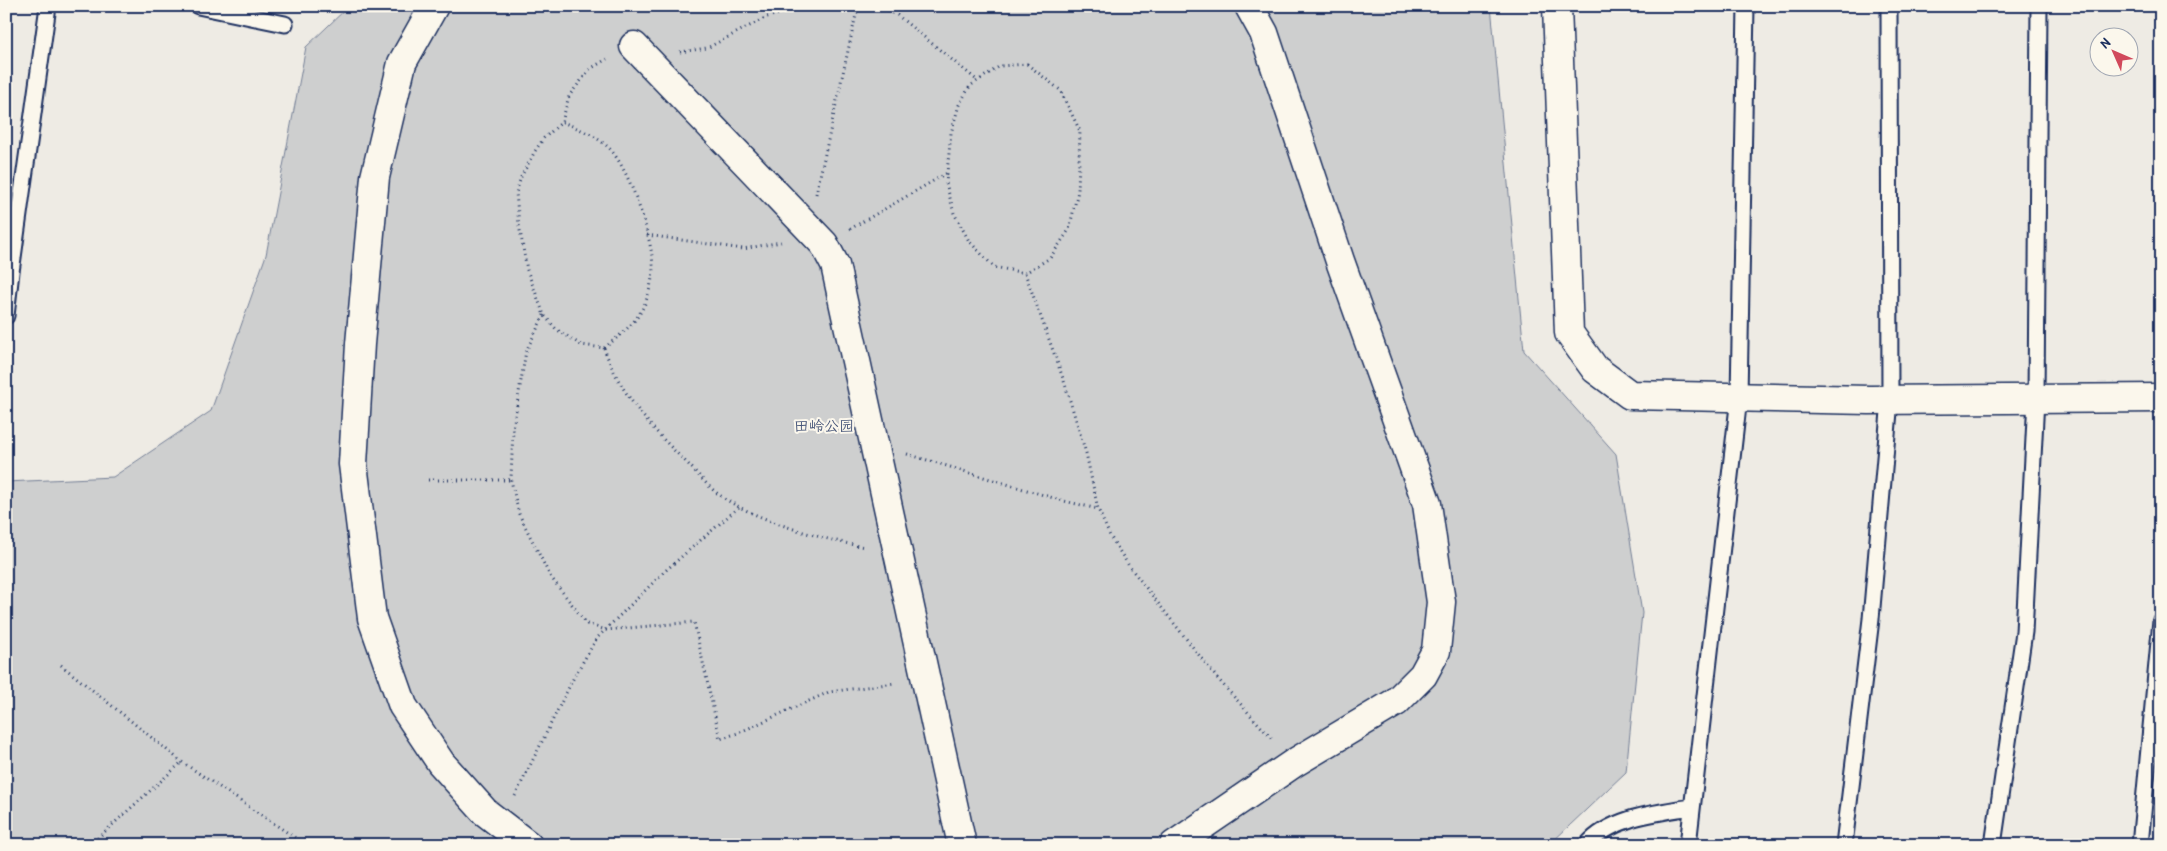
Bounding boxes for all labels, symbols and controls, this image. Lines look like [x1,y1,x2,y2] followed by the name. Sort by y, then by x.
[2090,28,2140,78] north arrow
[2095,33,2114,52] text: N
[794,415,854,436] park label: 田岭公园

